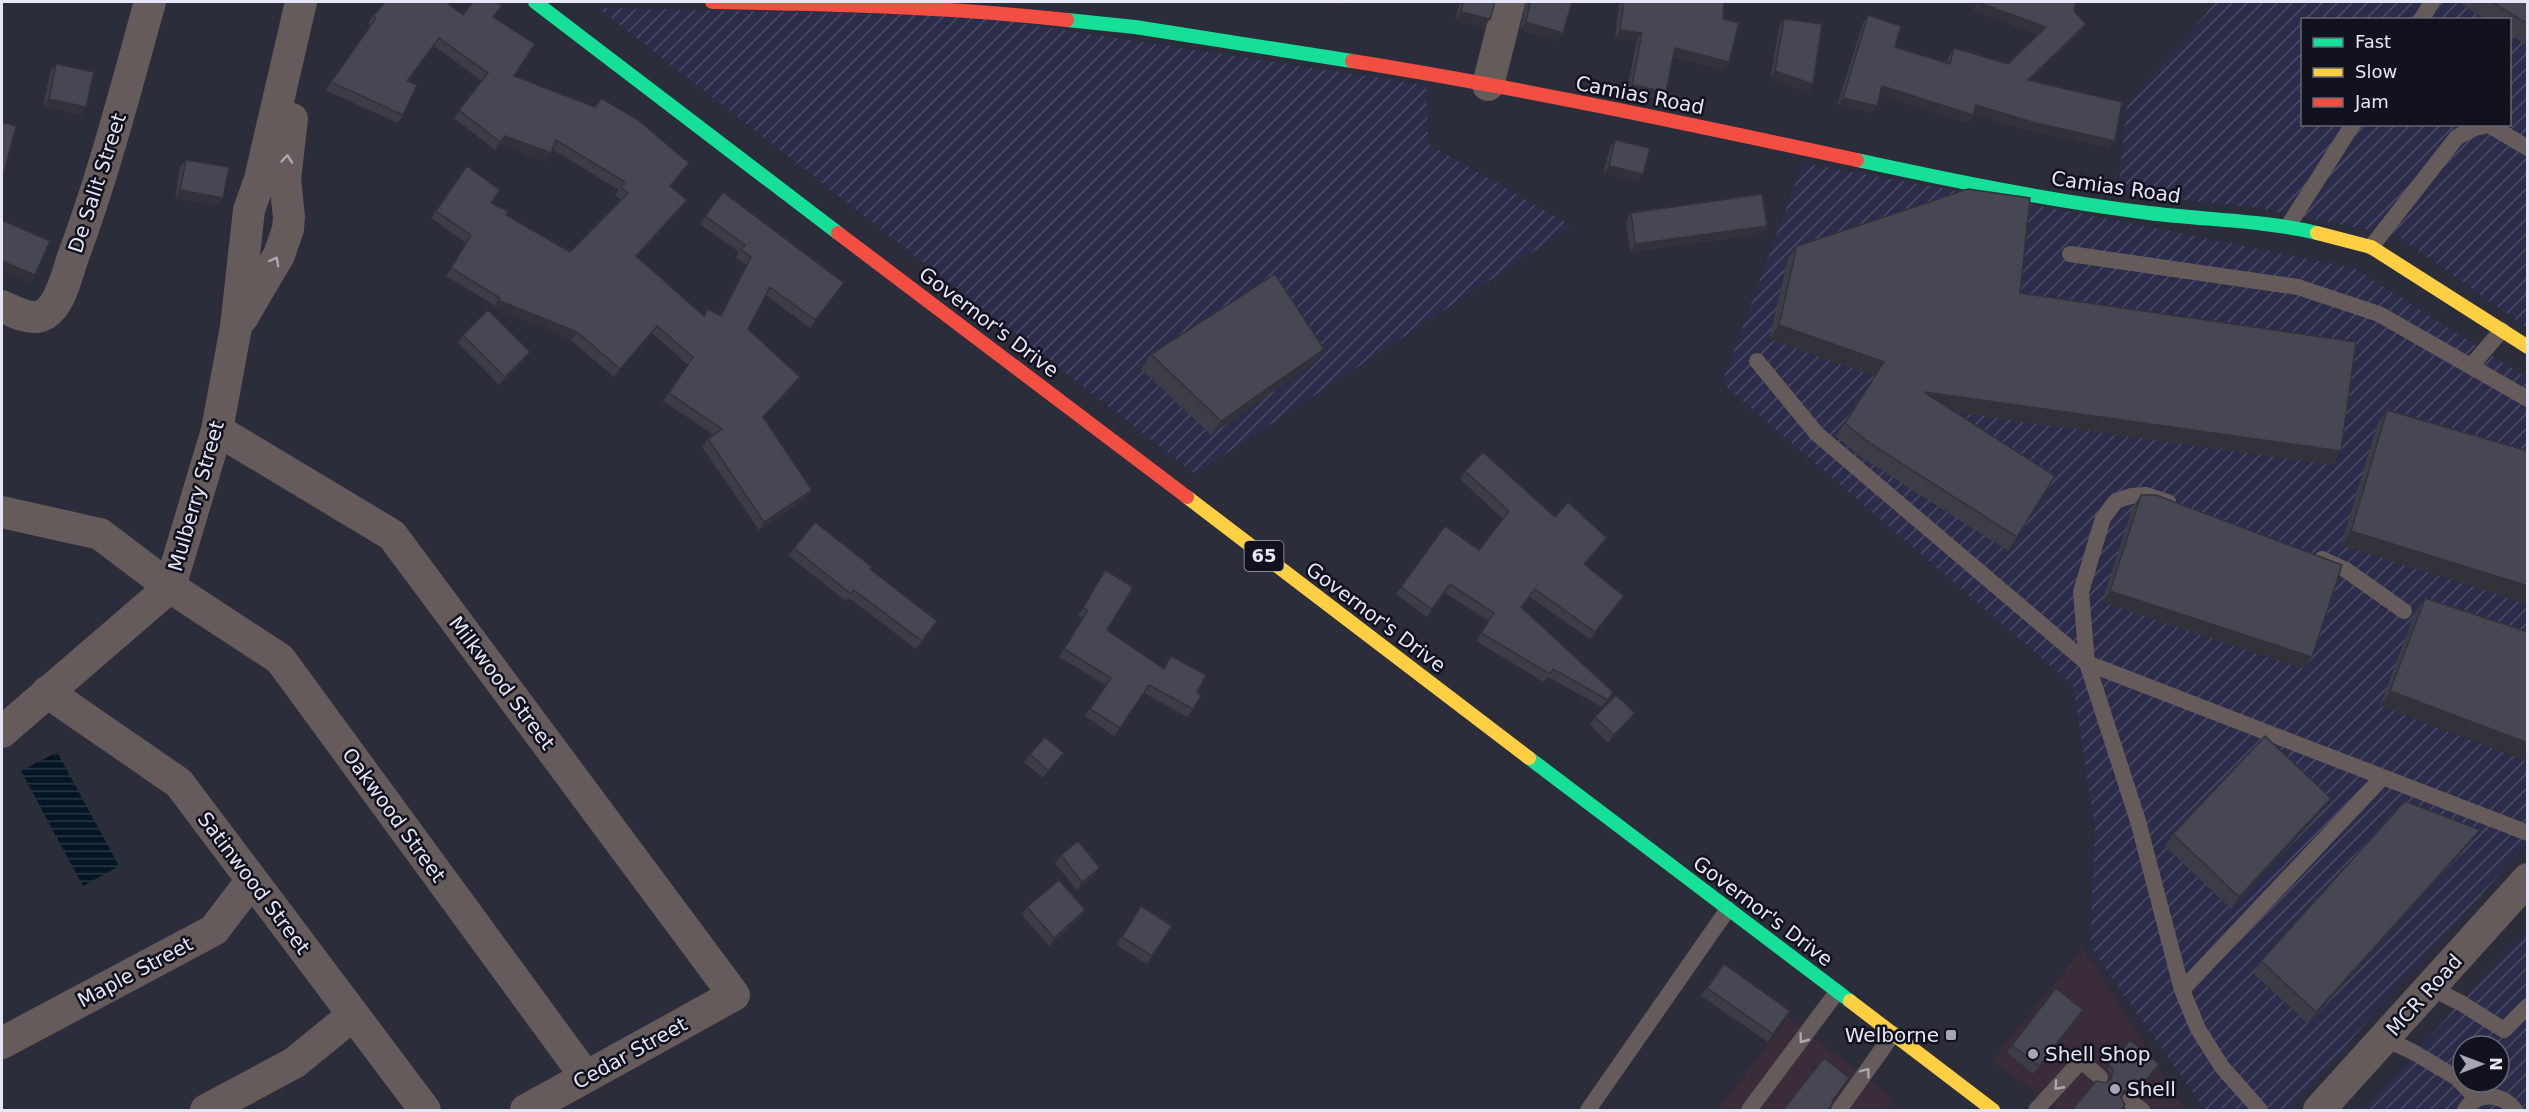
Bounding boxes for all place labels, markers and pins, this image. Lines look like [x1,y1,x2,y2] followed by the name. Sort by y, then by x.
[1845,1023,1939,1047] place label: Welborne
[1944,1028,1958,1042] marker: Welborne
[2045,1042,2150,1066] place label: Shell Shop
[2026,1047,2040,1061] marker: Shell Shop
[2127,1077,2176,1101] place label: Shell
[2108,1082,2122,1096] marker: Shell

